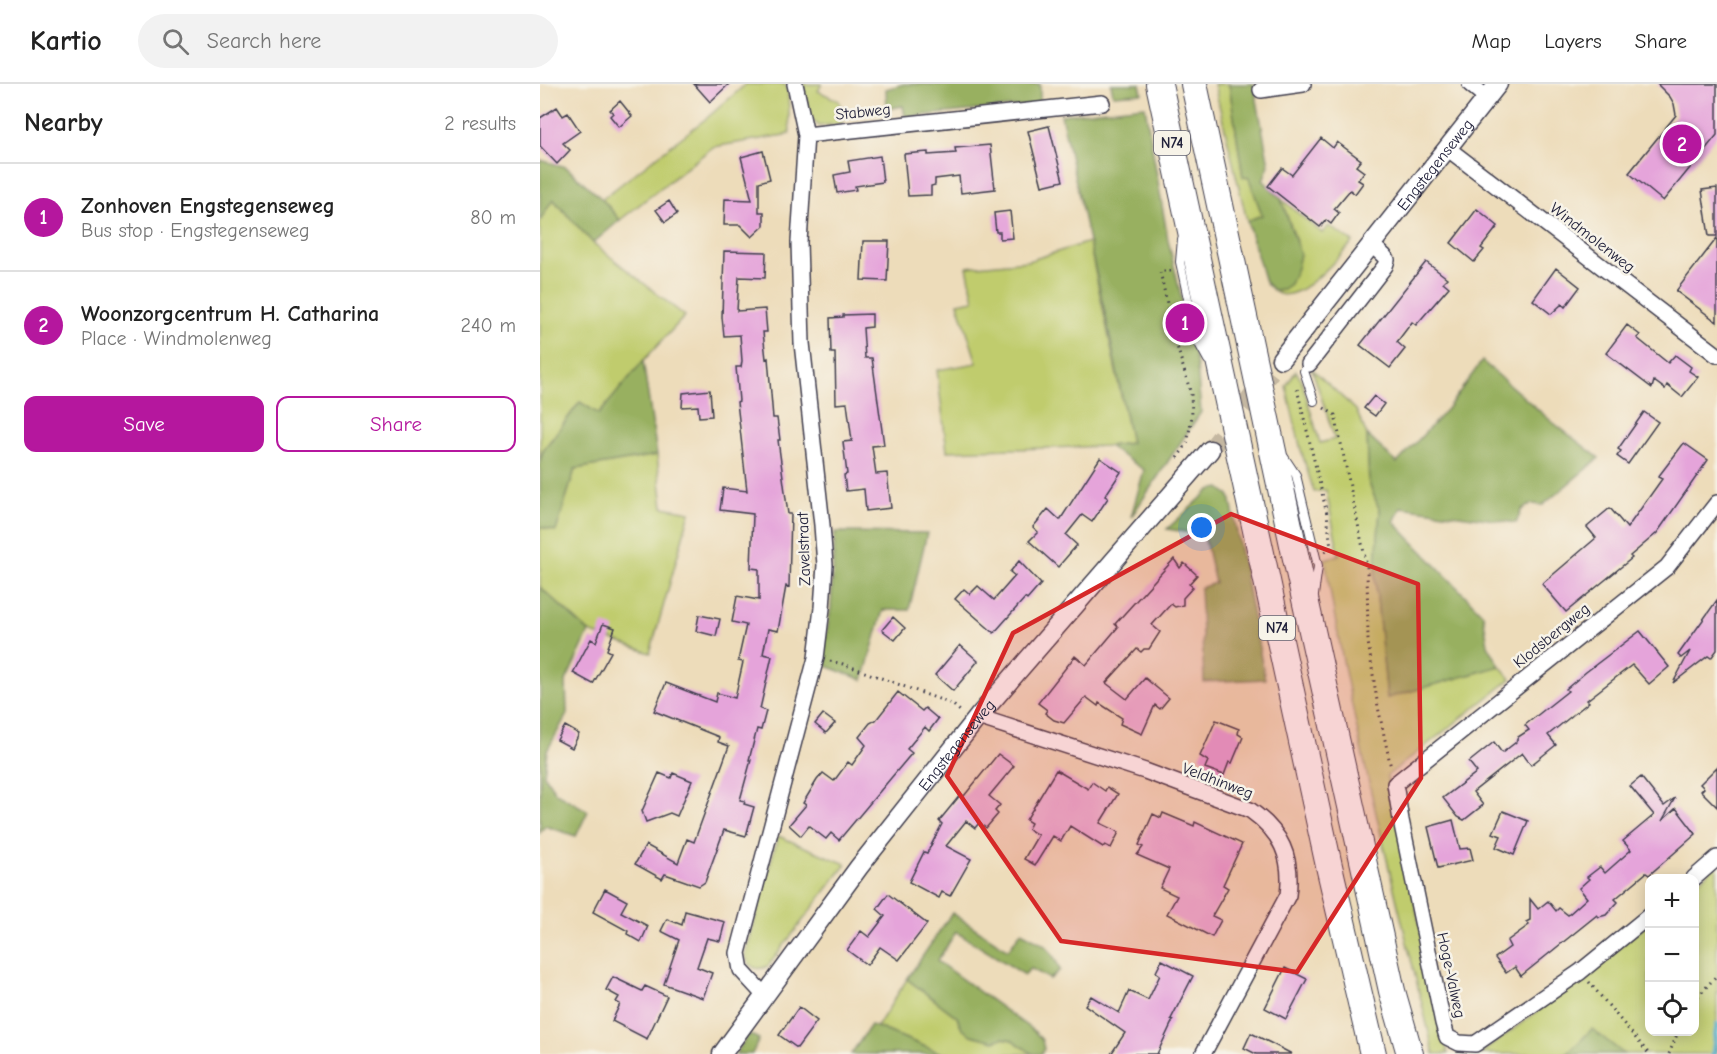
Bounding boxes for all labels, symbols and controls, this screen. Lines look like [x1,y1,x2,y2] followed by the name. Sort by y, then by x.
[138,14,558,68] search box
[30,25,102,57] text: Kartio
[159,25,192,58] icon: search
[207,28,321,54] text: Search here
[1472,29,1511,53] text: Map
[1544,29,1602,53] text: Layers
[1635,29,1687,53] text: Share
[835,100,892,124] street label: Stabweg
[24,108,103,138] text: Nearby
[444,112,516,135] text: 2 results
[1394,116,1477,214] street label: Engstegenseweg
[1662,122,1702,166] pin: 2
[1154,131,1190,155] road number: N74
[81,193,335,219] text: Zonhoven Engstegenseweg
[1546,199,1638,276] street label: Windmolenweg
[40,206,47,229] text: 1
[470,206,516,229] text: 80 m
[81,219,310,242] text: Bus stop · Engstegenseweg
[1166,300,1204,346] pin: 1
[81,301,379,327] text: Woonzorgcentrum H. Catharina
[39,314,48,337] text: 2
[461,314,516,337] text: 240 m
[81,327,272,350] text: Place · Windmolenweg
[24,396,264,452] button: Save
[276,396,516,452] button: Share
[794,511,814,586] street label: Zavelstraat
[1187,513,1216,542] your location
[1510,600,1593,672] street label: Klodsbergweg
[1259,616,1295,640] road number: N74
[915,696,999,795] street label: Engstegenseweg
[1180,759,1256,803] street label: Veldhinweg
[1645,874,1699,1036] map controls
[1645,874,1699,928] button: +
[1645,928,1699,982] button: −
[1433,931,1469,1020] street label: Hoge-Valweg
[1645,982,1699,1036] button: locate

